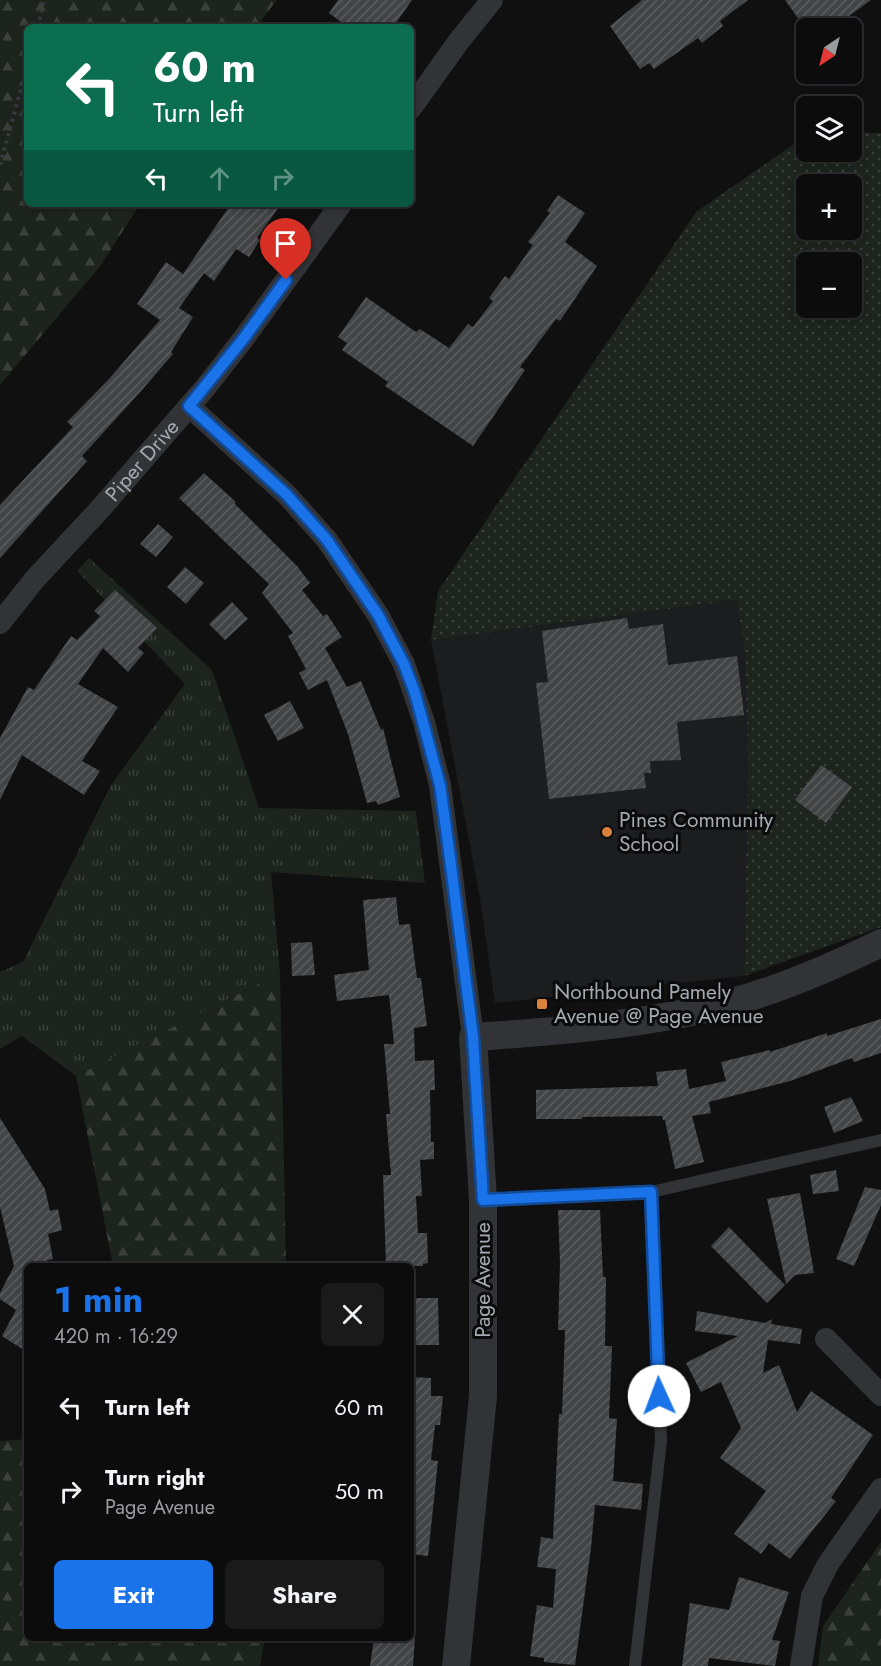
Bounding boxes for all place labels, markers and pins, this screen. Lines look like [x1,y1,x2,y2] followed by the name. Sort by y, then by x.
[260,218,311,280] pin
[619,805,774,859] place label: Pines Community School
[600,825,614,839] marker: Pines Community School
[554,977,764,1031] place label: Northbound Pamely Avenue @ Page Avenue
[535,997,549,1011] marker: Northbound Pamely Avenue @ Page Avenue

